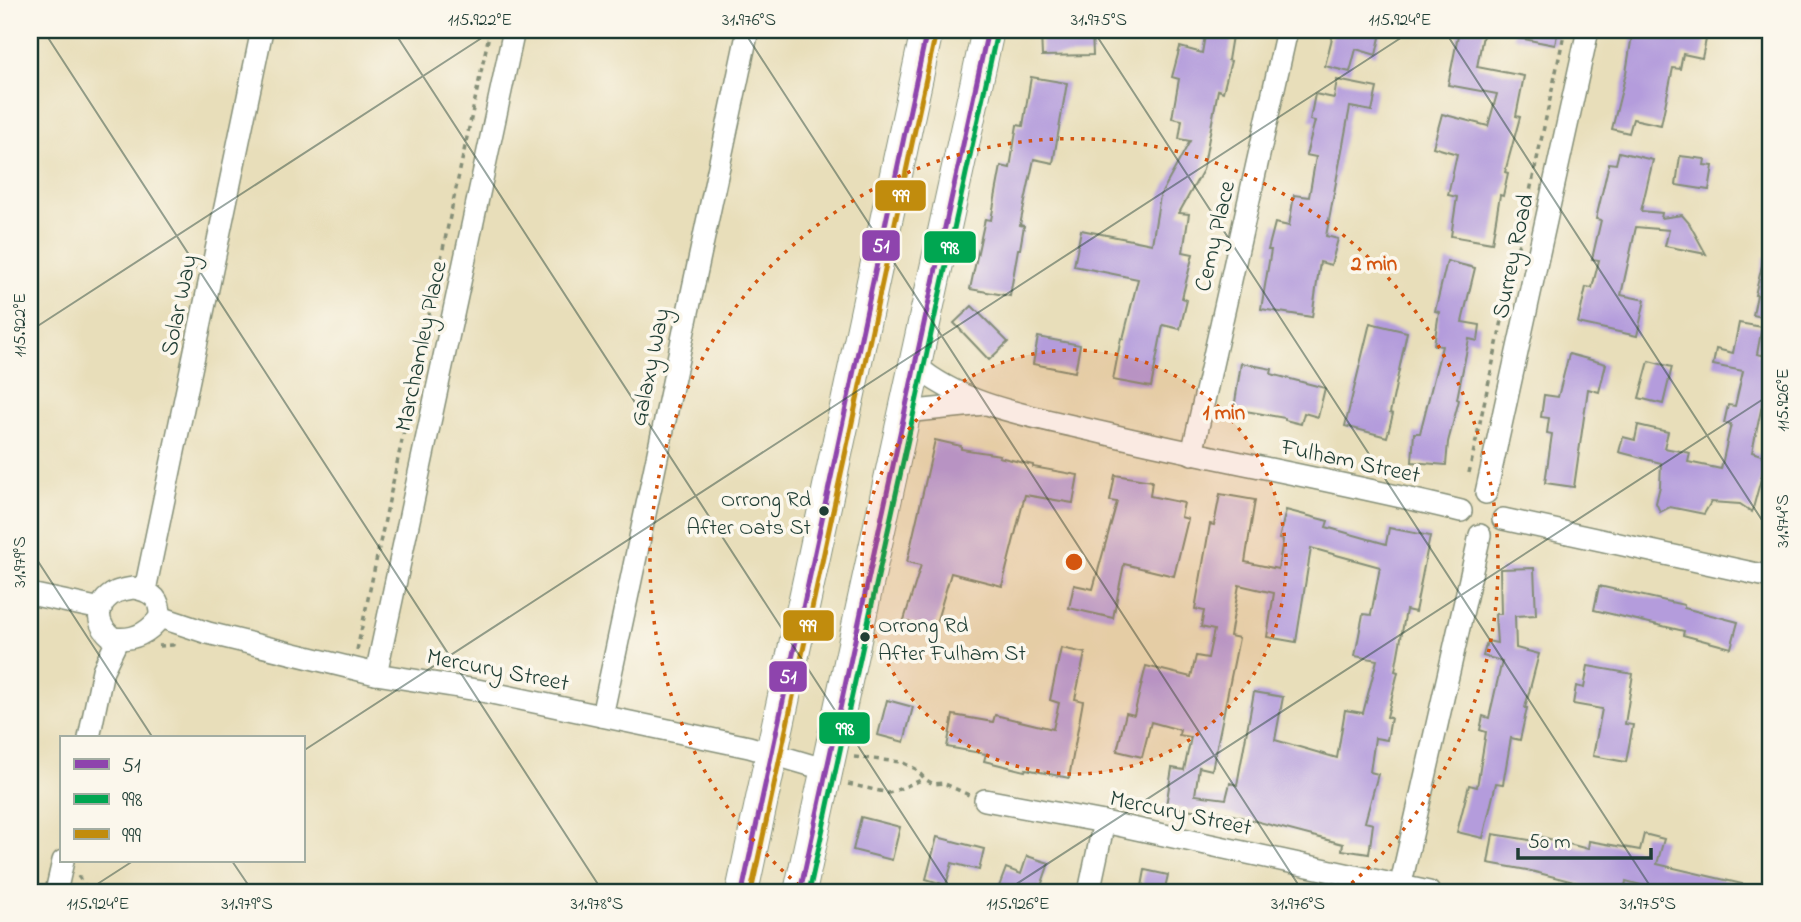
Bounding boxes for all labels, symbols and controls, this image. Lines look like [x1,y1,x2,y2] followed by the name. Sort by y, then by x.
[448,8,512,34] text: 115.922°E
[722,8,776,34] text: 31.976°S
[1071,8,1127,34] text: 31.975°S
[1369,8,1432,34] text: 115.924°E
[1187,177,1247,296] street label: Cemy Place
[874,179,927,212] line badge: 999
[891,184,910,211] text: 999
[1484,191,1546,322] street label: Surrey Road
[861,229,901,262] line badge: 51
[923,230,977,264] line badge: 998
[873,234,889,261] text: 51
[940,236,959,263] text: 998
[1350,250,1397,280] text: 2 min
[153,252,209,360] street label: Solar Way
[387,258,459,435] street label: Marchamley Place
[8,293,34,357] text: 115.922°E
[622,305,682,430] street label: Galaxy Way
[1771,368,1797,432] text: 115.926°E
[1203,399,1245,429] text: 1 min
[1277,430,1423,494] street label: Fulham Street
[687,485,812,545] place label: Orrong Rd After Oats St
[1771,494,1797,548] text: 31.974°S
[817,504,831,518] marker: Orrong Rd After Oats St
[8,536,34,588] text: 31.979°S
[1062,550,1086,574] centre of rings
[782,609,835,642] line badge: 999
[878,611,1026,671] place label: Orrong Rd After Fulham St
[798,614,817,641] text: 999
[858,630,872,644] marker: Orrong Rd After Fulham St
[423,641,572,703] street label: Mercury Street
[768,660,808,693] line badge: 51
[780,665,796,692] text: 51
[818,711,871,745] line badge: 998
[835,717,854,744] text: 998
[60,736,304,862] legend
[122,752,141,782] text: 51
[1106,782,1255,848] street label: Mercury Street
[122,786,143,816] text: 998
[1518,817,1650,861] scale bar
[122,822,142,852] text: 999
[1528,828,1571,858] text: 50 m
[67,892,130,918] text: 115.924°E
[221,892,273,918] text: 31.979°S
[571,892,623,918] text: 31.978°S
[986,892,1050,918] text: 115.926°E
[1271,892,1325,918] text: 31.976°S
[1620,892,1676,918] text: 31.975°S

